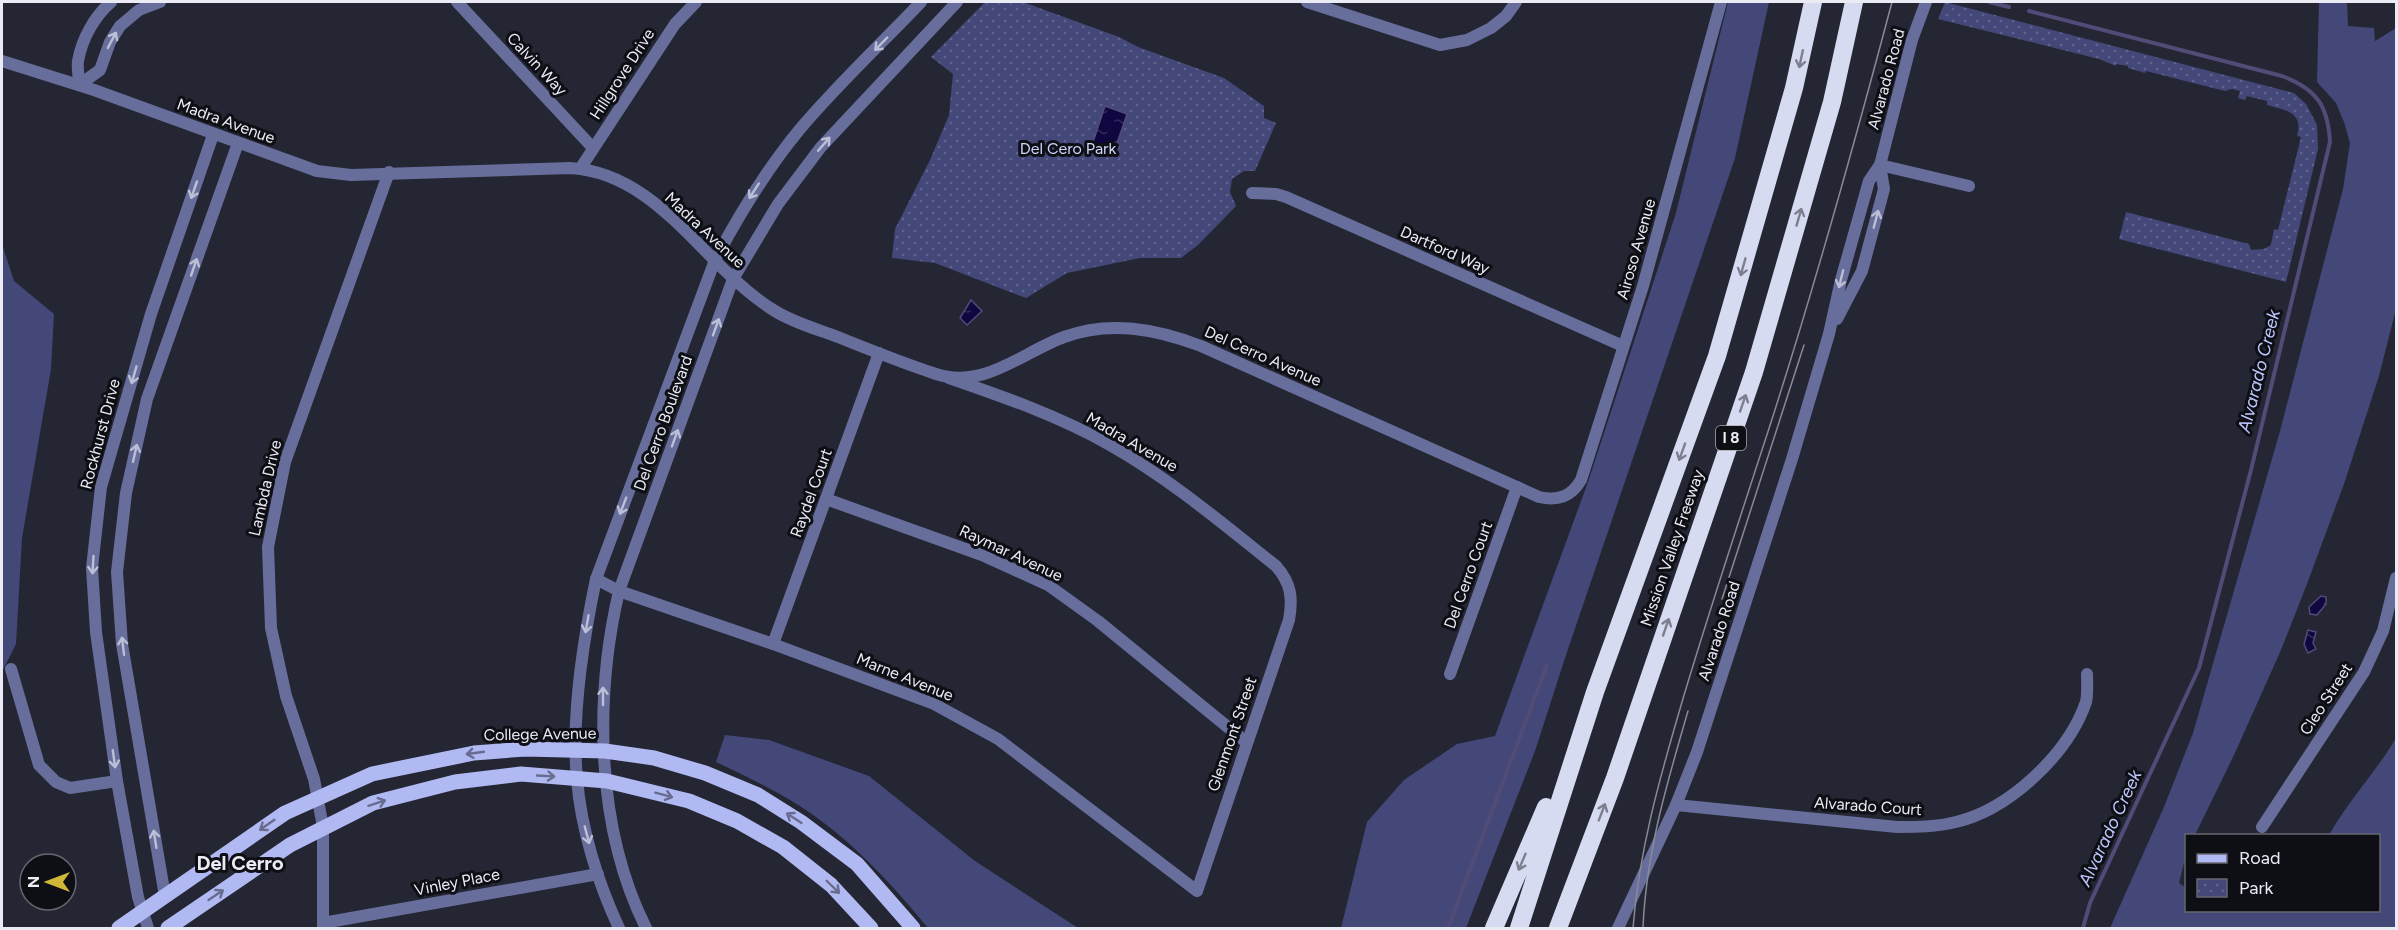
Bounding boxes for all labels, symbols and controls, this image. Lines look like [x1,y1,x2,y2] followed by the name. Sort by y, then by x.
[586,25,659,123] street label: Hillgrove Drive
[1863,26,1909,132] street label: Alvarado Road
[503,29,571,100] street label: Calvin Way
[107,31,118,49] one-way arrow
[874,37,888,52] one-way arrow
[1795,48,1806,68] one-way arrow
[174,95,278,148] street label: Madra Avenue
[817,136,831,151] one-way arrow
[1020,139,1117,158] park label: Del Cero Park
[188,180,199,199] one-way arrow
[748,182,760,199] one-way arrow
[661,188,749,272] street label: Madra Avenue
[1613,196,1660,302] street label: Airoso Avenue
[1794,208,1805,227] one-way arrow
[1871,209,1883,228] one-way arrow
[1397,222,1493,278] street label: Dartford Way
[1736,257,1748,276] one-way arrow
[189,259,200,277] one-way arrow
[1835,269,1847,288] one-way arrow
[2233,306,2285,436] water label: Alvarado Creek
[711,318,722,336] one-way arrow
[1202,322,1324,390] street label: Del Cerro Avenue
[630,353,696,493] street label: Del Cerro Boulevard
[127,365,139,384] one-way arrow
[76,377,124,491] street label: Rockhurst Drive
[1739,395,1750,413] one-way arrow
[1083,408,1181,476] street label: Madra Avenue
[1716,426,1746,450] road number: I 8
[671,429,682,448] one-way arrow
[245,438,285,538] street label: Lambda Drive
[1676,442,1687,461] one-way arrow
[129,444,141,463] one-way arrow
[786,446,836,540] street label: Raydel Court
[1636,467,1708,629] street label: Mission Valley Freeway
[617,497,628,515] one-way arrow
[1440,519,1496,631] street label: Del Cerro Court
[956,521,1066,585] street label: Raymar Avenue
[88,555,99,575] one-way arrow
[1694,579,1744,683] street label: Alvarado Road
[581,613,592,633] one-way arrow
[1661,618,1672,637] one-way arrow
[117,637,128,657] one-way arrow
[854,649,956,705] street label: Marne Avenue
[2296,660,2356,738] street label: Cleo Street
[1203,674,1261,794] street label: Glenmont Street
[597,687,609,707] one-way arrow
[483,724,597,744] street label: College Avenue
[466,747,486,758] one-way arrow
[108,748,119,768] one-way arrow
[2073,765,2147,891] water label: Alvarado Creek
[536,770,556,781] one-way arrow
[654,789,673,801] one-way arrow
[1813,793,1923,819] street label: Alvarado Court
[367,797,386,808] one-way arrow
[1597,803,1608,821] one-way arrow
[786,812,803,824] one-way arrow
[260,819,276,831] one-way arrow
[582,825,594,844] one-way arrow
[149,829,160,849] one-way arrow
[2185,834,2380,912] legend
[2239,847,2280,869] text: Road
[196,851,284,875] district label: Del Cerro
[18,852,78,912] north arrow
[1516,852,1527,871] one-way arrow
[413,864,502,900] street label: Vinley Place
[24,876,43,888] text: N
[2239,877,2274,899] text: Park
[825,880,840,895] one-way arrow
[208,889,224,901] one-way arrow

